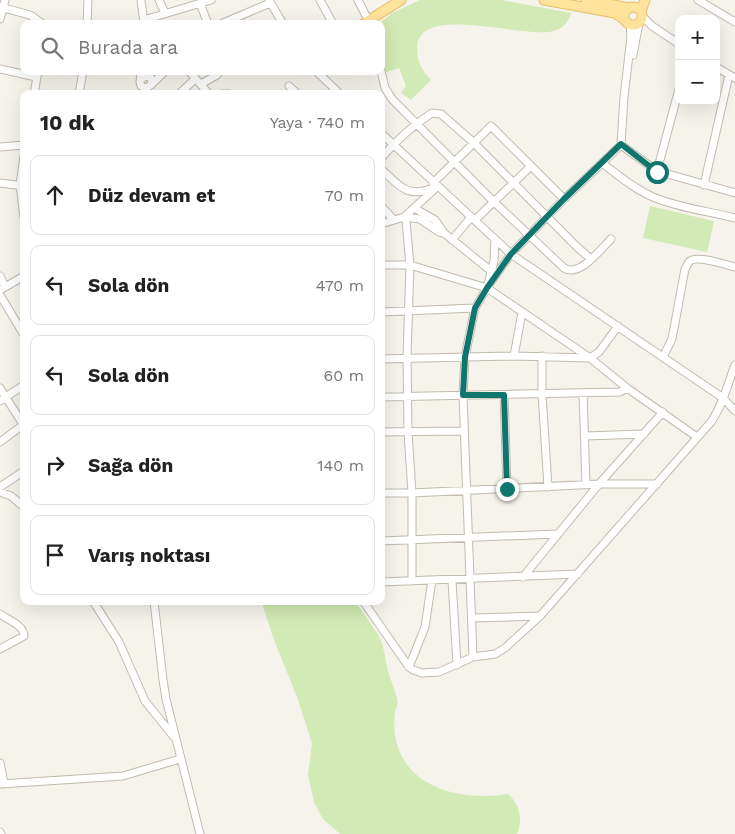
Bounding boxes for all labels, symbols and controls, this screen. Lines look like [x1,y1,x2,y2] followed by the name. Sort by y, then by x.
[675,15,720,105] map controls
[675,15,720,60] button: +
[20,20,385,75] search box
[38,34,66,62] icon: search
[78,36,178,59] text: Burada ara
[675,60,720,105] button: −
[40,110,95,135] text: 10 dk
[270,113,365,132] text: Yaya · 740 m
[646,161,669,184] route start
[41,181,69,209] icon: ahead
[88,184,215,207] text: Düz devam et
[325,186,364,205] text: 70 m
[41,271,69,299] icon: left
[88,274,169,297] text: Sola dön
[316,276,364,295] text: 470 m
[41,361,69,389] icon: left
[88,364,169,387] text: Sola dön
[324,366,364,385] text: 60 m
[41,451,69,479] icon: right
[88,454,173,477] text: Sağa dön
[317,456,364,475] text: 140 m
[496,478,519,501] route end
[41,541,69,569] icon: arrive
[88,544,210,567] text: Varış noktası

